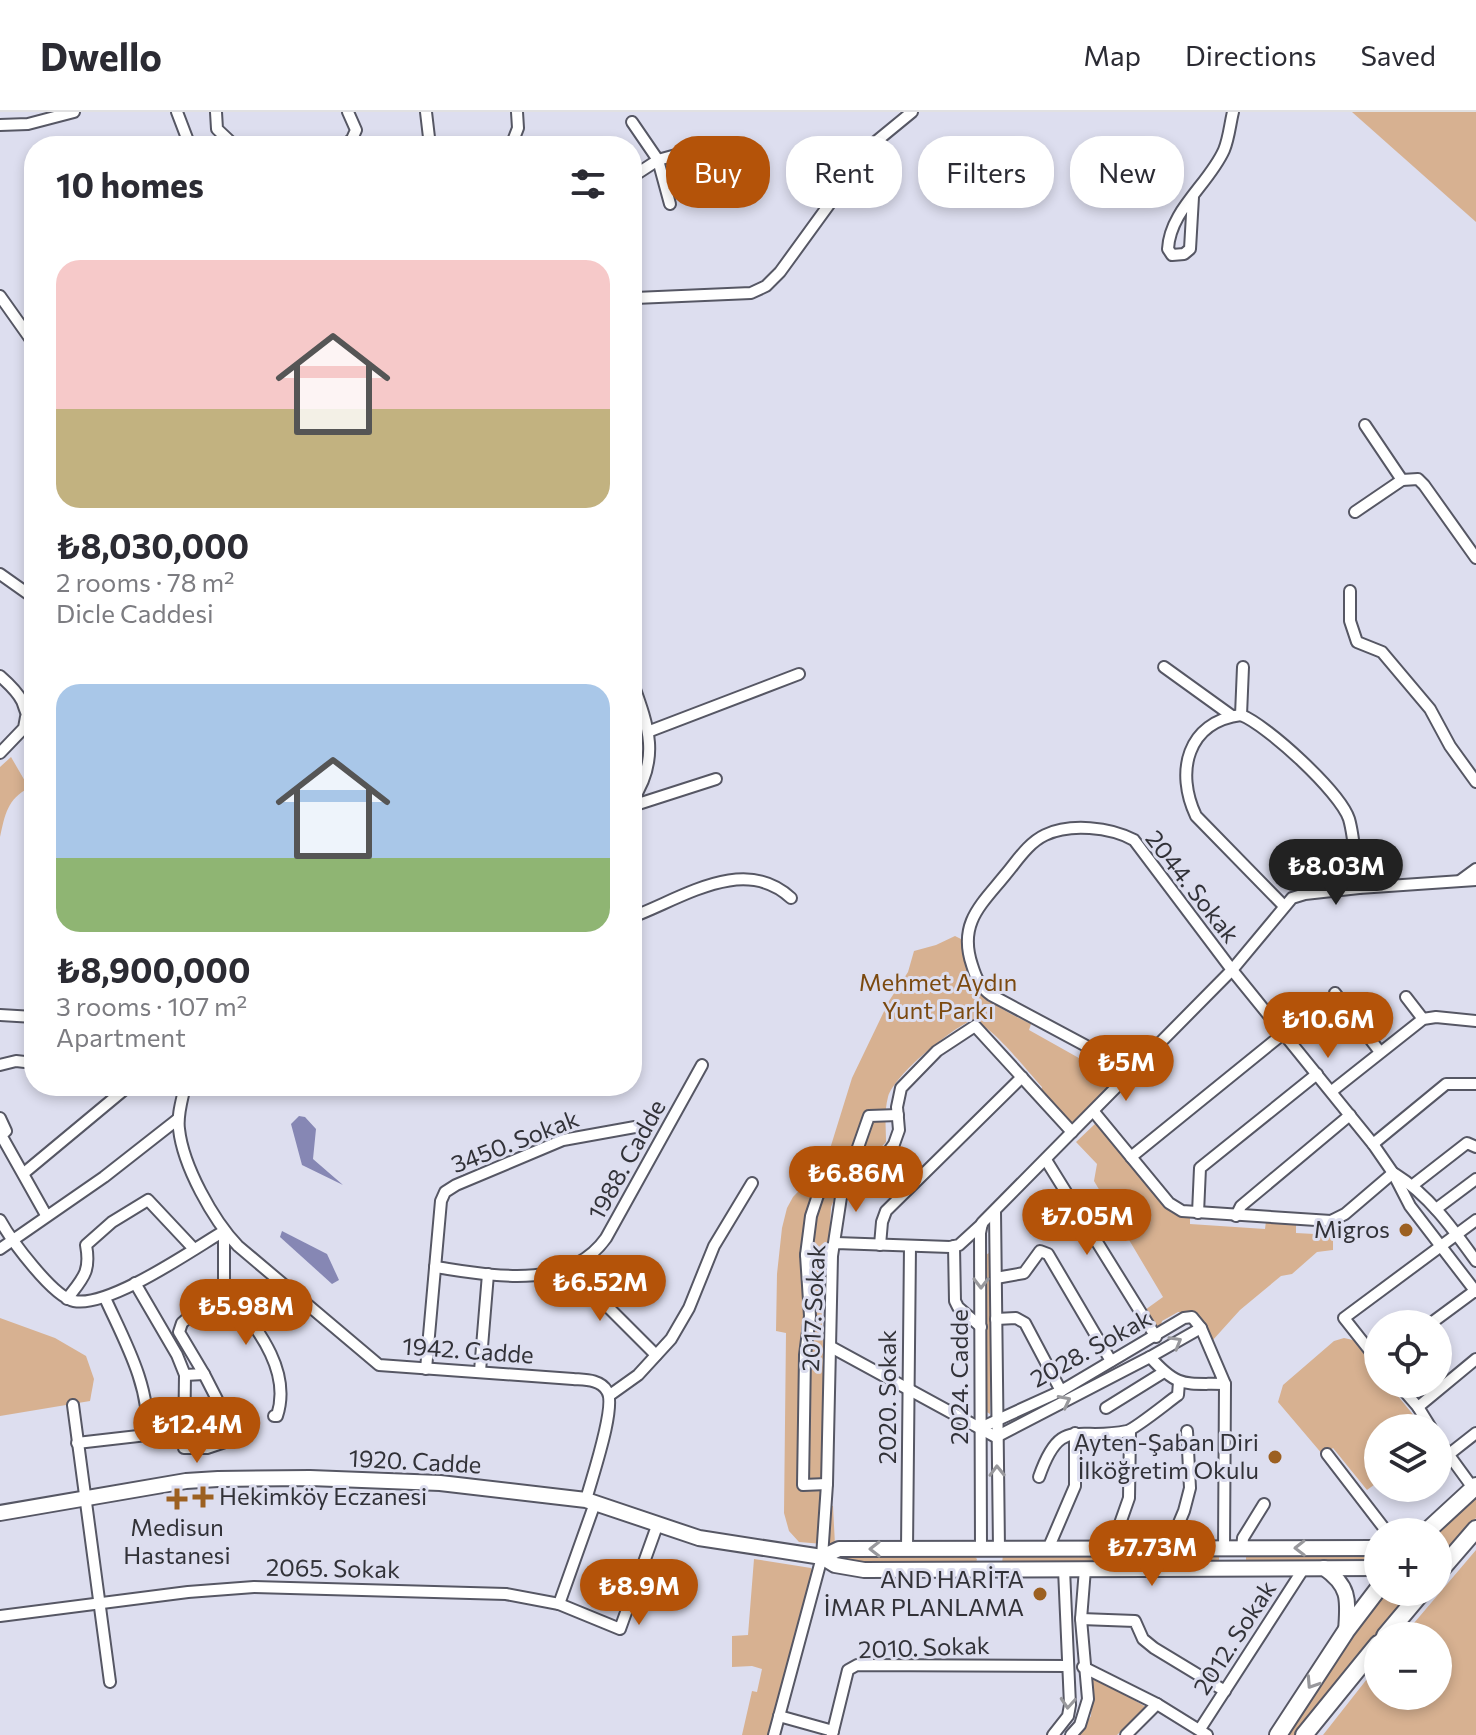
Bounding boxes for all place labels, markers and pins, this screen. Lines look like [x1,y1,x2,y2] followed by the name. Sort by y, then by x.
[1271,839,1401,907] pin: ₺8.03M
[1263,992,1393,1060] pin: ₺10.6M
[1087,1035,1165,1103] pin: ₺5M
[791,1146,921,1214] pin: ₺6.86M
[1022,1189,1152,1257] pin: ₺7.05M
[1314,1214,1390,1243] place label: Migros
[1397,1221,1415,1239] marker: Migros
[535,1255,665,1323] pin: ₺6.52M
[181,1279,311,1347] pin: ₺5.98M
[132,1397,262,1465] pin: ₺12.4M
[1073,1427,1259,1484] place label: Ayten-Şaban Diri İlköğretim Okulu
[1266,1448,1284,1466] marker: Ayten-Şaban Diri İlköğretim Okulu
[219,1481,427,1510] place label: Hekimköy Eczanesi
[166,1488,188,1510] marker: Medisun Hastanesi
[194,1488,212,1506] marker: Hekimköy Eczanesi
[123,1512,231,1569] place label: Medisun Hastanesi
[1087,1520,1217,1588] pin: ₺7.73M
[583,1559,695,1627] pin: ₺8.9M
[824,1564,1024,1621] place label: AND HARİTA İMAR PLANLAMA
[1031,1585,1049,1603] marker: AND HARİTA İMAR PLANLAMA

